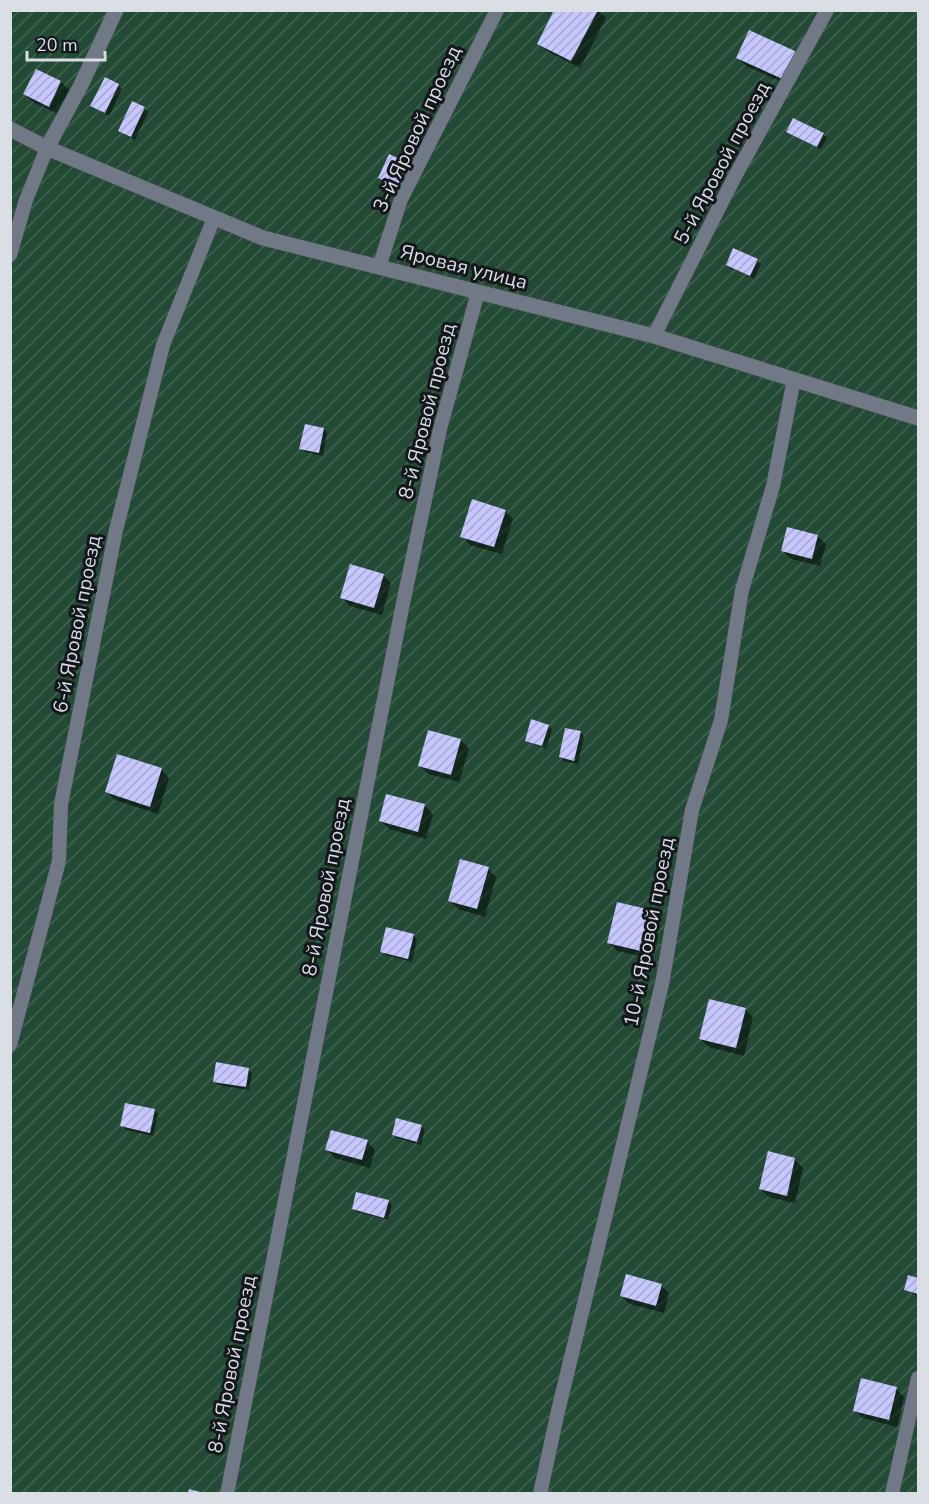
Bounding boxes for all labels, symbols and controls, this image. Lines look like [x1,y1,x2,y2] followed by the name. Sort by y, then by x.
[27,24,105,62] scale bar
[36,33,78,57] text: 20 m
[367,41,467,217] street label: 3-й Яровой проезд
[668,77,776,249] street label: 5-й Яровой проезд
[398,238,530,296] street label: Яровая улица
[392,320,462,502] street label: 8-й Яровой проезд
[47,533,108,715] street label: 6-й Яровой проезд
[296,796,357,978] street label: 8-й Яровой проезд
[617,835,681,1029] street label: 10-й Яровой проезд
[202,1273,263,1455] street label: 8-й Яровой проезд

